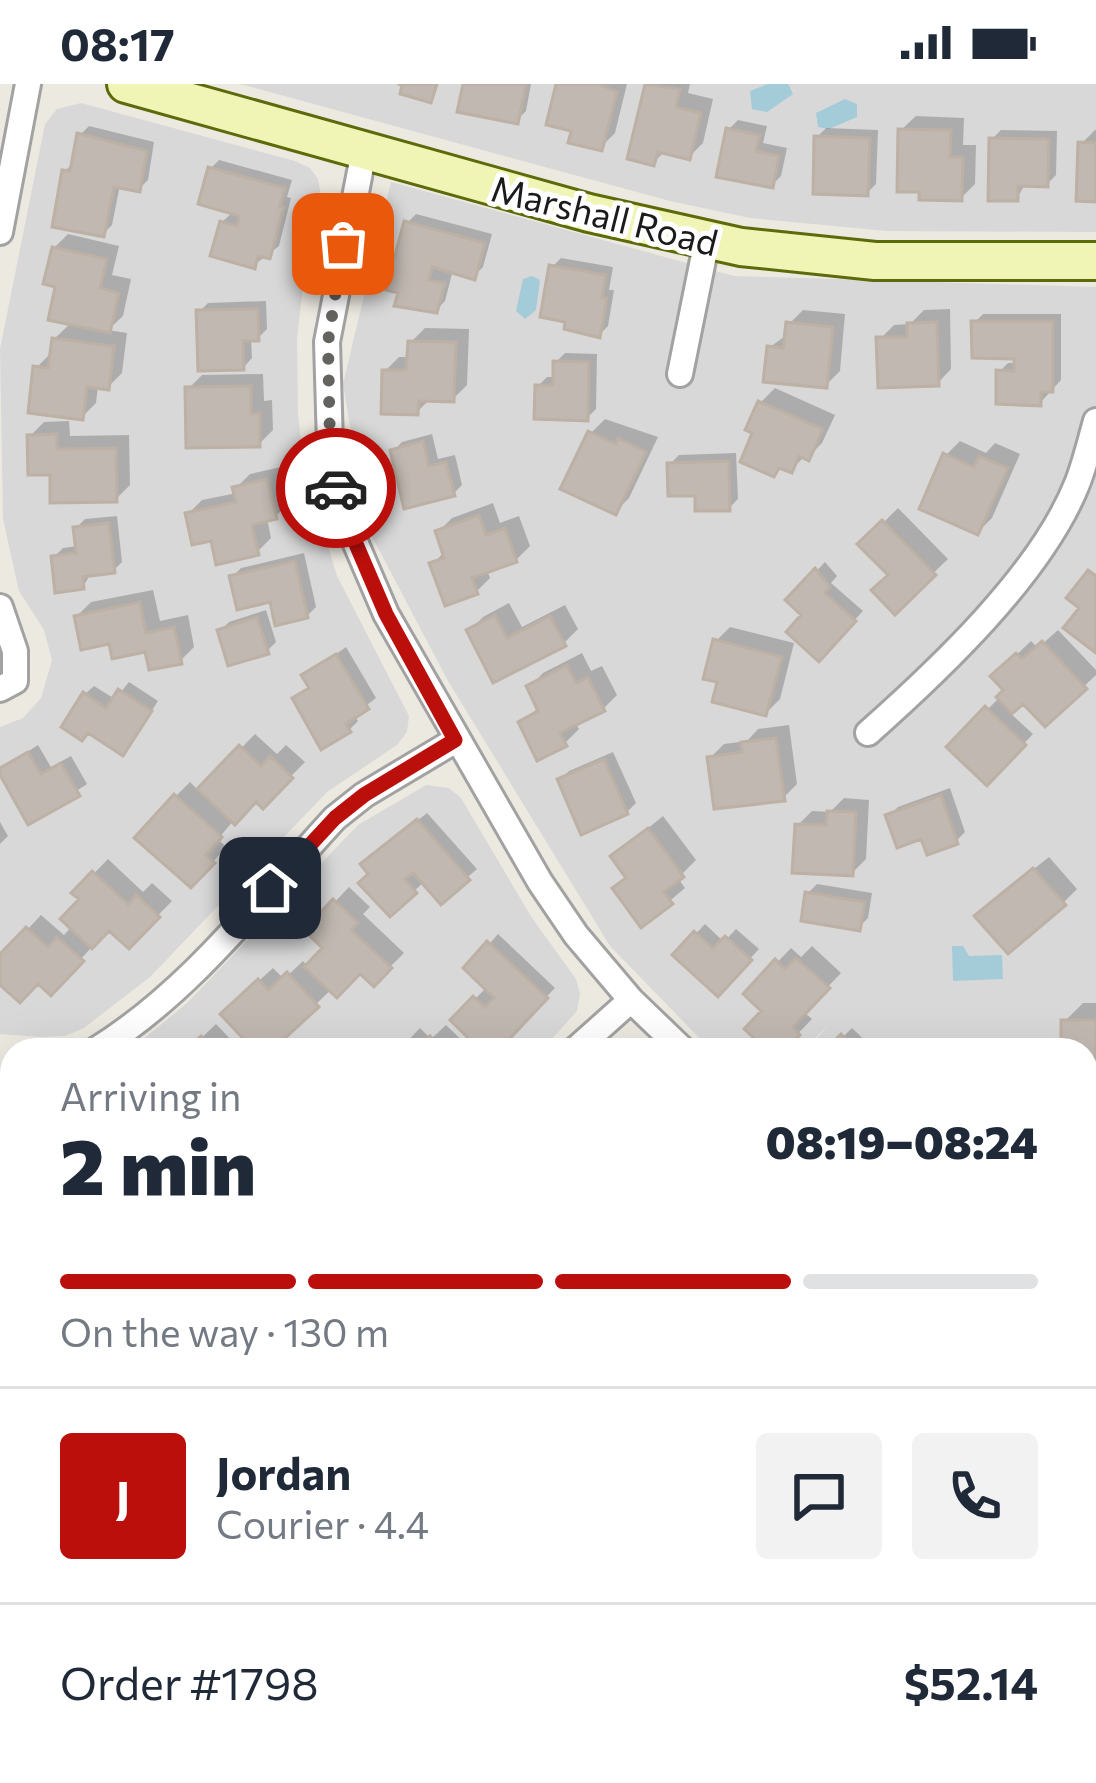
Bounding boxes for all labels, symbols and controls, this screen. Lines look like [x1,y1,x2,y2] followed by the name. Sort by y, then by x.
[60,15,175,70] text: 08:17
[487,165,723,263] street label: Marshall Road
[292,193,394,295] pin
[310,211,376,277] icon: bag
[276,428,396,548] courier
[303,455,369,521] icon: car
[219,837,321,939] pin
[237,855,303,921] icon: home
[60,1071,241,1119] text: Arriving in
[765,1113,1038,1168] text: 08:19–08:24
[60,1116,256,1211] text: 2 min
[60,1307,389,1355] text: On the way · 130 m
[756,1433,882,1559] button: chat
[912,1433,1038,1559] button: phone
[216,1444,351,1499] text: Jordan
[116,1468,130,1523] text: J
[216,1499,429,1547] text: Courier · 4.4
[60,1654,319,1709] text: Order #1798
[904,1654,1038,1709] text: $52.14

